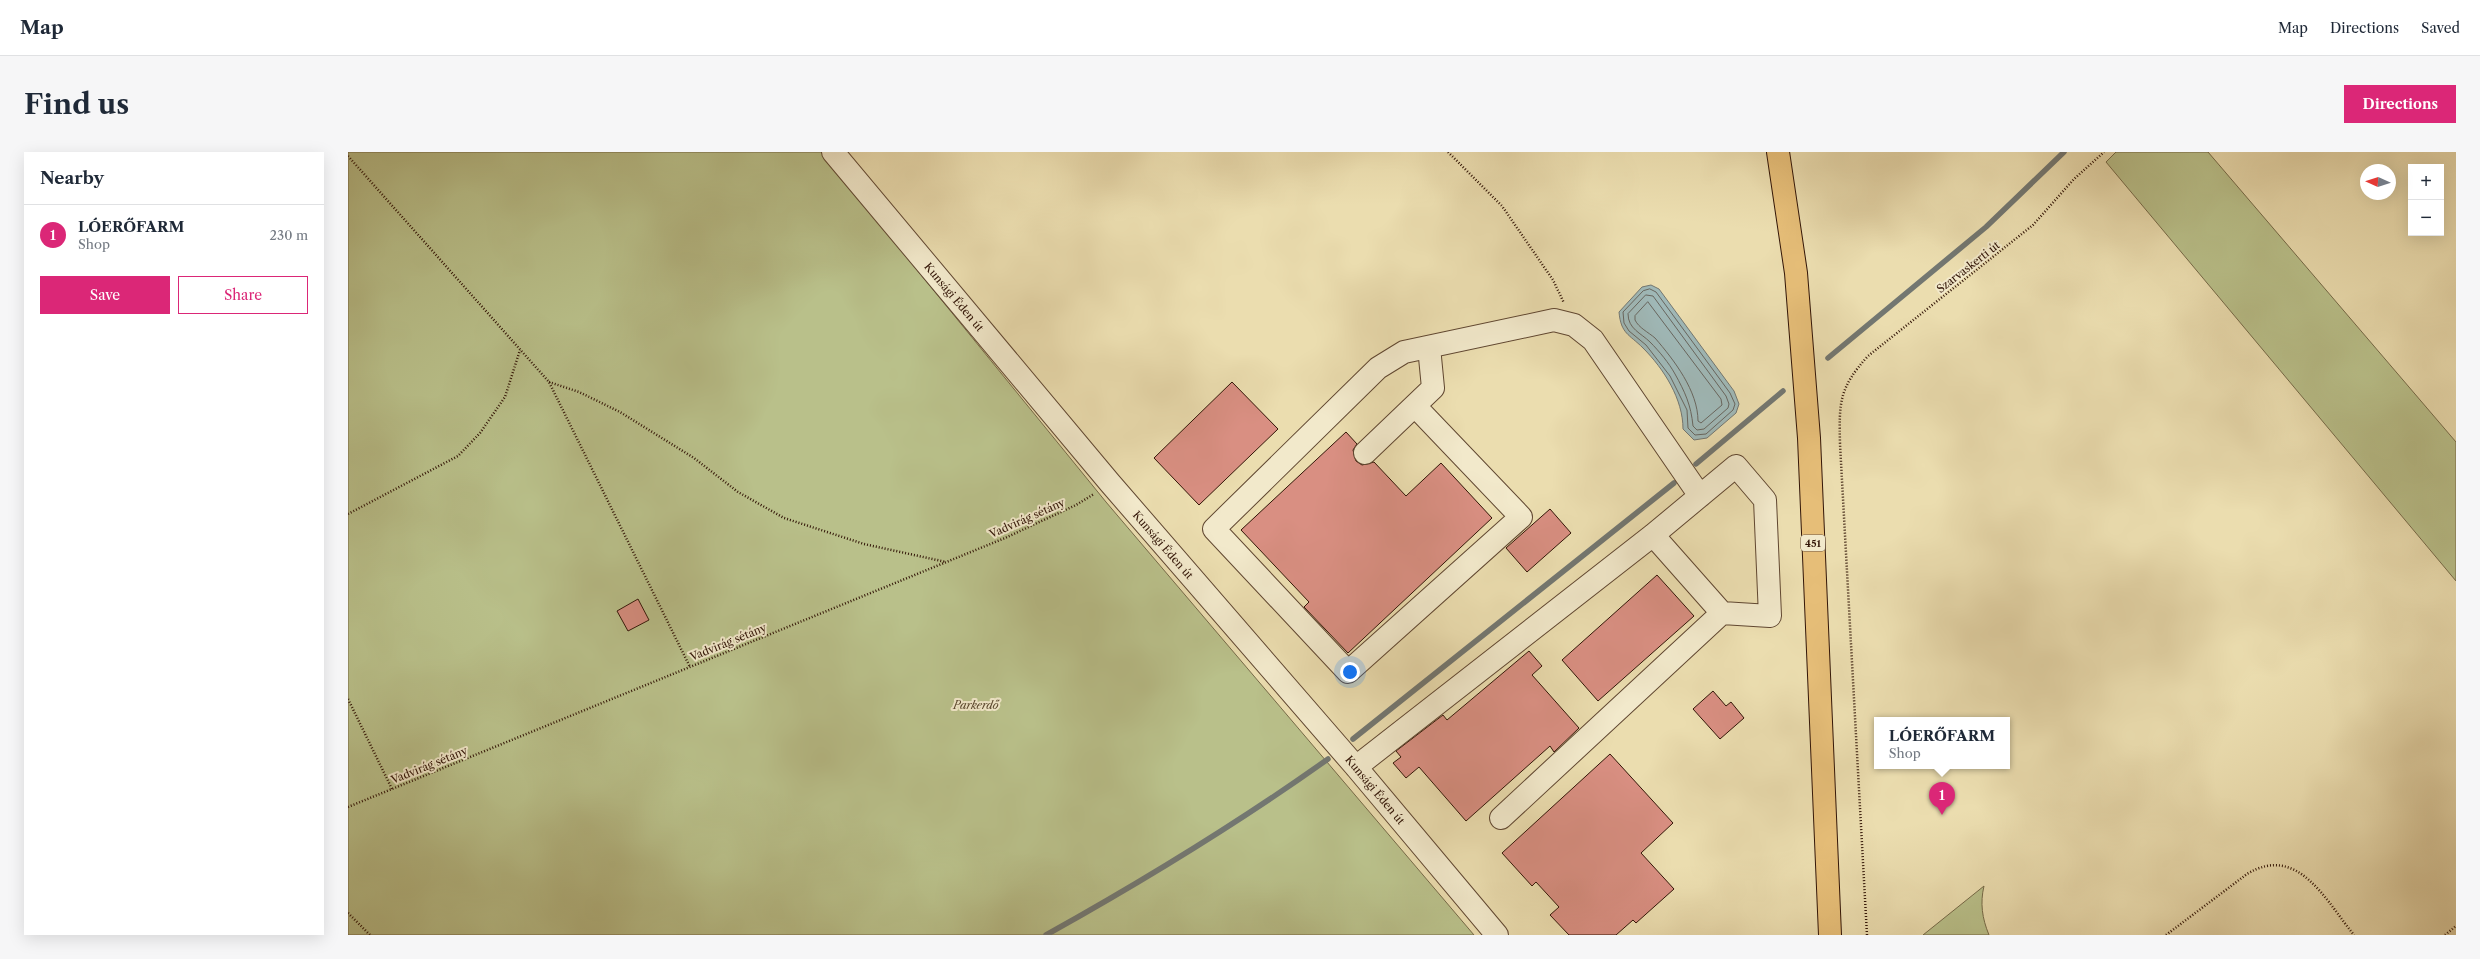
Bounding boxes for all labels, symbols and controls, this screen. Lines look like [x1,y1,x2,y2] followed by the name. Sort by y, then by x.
[20,16,64,39] text: Map
[2278,19,2308,37] text: Map
[2330,19,2399,37] text: Directions
[2421,19,2460,37] text: Saved
[2344,85,2456,123] button: Directions
[24,87,129,121] text: Find us
[2360,164,2396,200] north arrow
[2408,164,2444,236] map controls
[2408,164,2444,200] button: +
[40,168,104,188] text: Nearby
[2408,200,2444,236] button: −
[78,217,184,236] text: LÓERŐFARM
[50,227,56,243] text: 1
[270,227,308,243] text: 230 m
[78,236,110,252] text: Shop
[1934,238,2002,296] street label: Szarvaskerti út
[921,260,987,334] street label: Kunsági Éden út
[40,276,170,314] button: Save
[178,276,308,314] button: Share
[986,495,1068,541] street label: Vadvirág sétány
[1130,508,1196,582] street label: Kunsági Éden út
[1801,535,1825,551] road number: 451
[687,620,769,664] street label: Vadvirág sétány
[1340,662,1360,682] your location
[952,698,1001,712] park label: Parkerdő
[1874,717,2010,769] popup
[1889,726,1995,745] text: LÓERŐFARM
[388,743,470,787] street label: Vadvirág sétány
[1889,745,1921,761] text: Shop
[1342,753,1408,827] street label: Kunsági Éden út
[1929,782,1955,815] pin: 1

